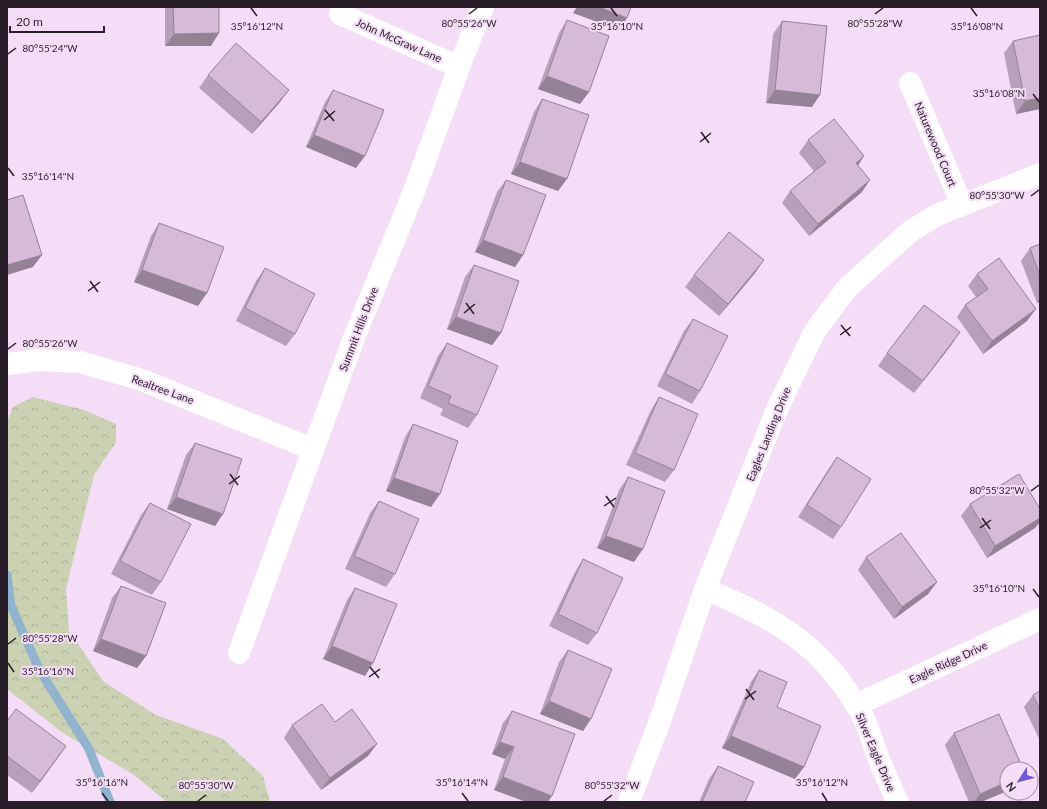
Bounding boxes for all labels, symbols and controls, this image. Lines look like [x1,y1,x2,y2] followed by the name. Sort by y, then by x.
[10,8,104,34] scale bar
[16,14,43,29] text: 20 m
[354,15,444,65] street label: John McGraw Lane
[441,17,497,29] text: 80°55'26"W
[847,17,903,29] text: 80°55'28"W
[231,20,283,32] text: 35°16'12"N
[591,20,643,32] text: 35°16'10"N
[951,20,1003,32] text: 35°16'08"N
[22,42,78,54] text: 80°55'24"W
[973,87,1025,99] text: 35°16'08"N
[912,100,960,188] street label: Naturewood Court
[22,170,74,182] text: 35°16'14"N
[969,189,1025,201] text: 80°55'30"W
[336,285,380,373] street label: Summit Hills Drive
[22,337,78,349] text: 80°55'26"W
[130,372,196,406] street label: Realtree Lane
[743,385,793,483] street label: Eagles Landing Drive
[969,484,1025,496] text: 80°55'32"W
[973,582,1025,594] text: 35°16'10"N
[22,632,78,644] text: 80°55'28"W
[907,638,989,686] street label: Eagle Ridge Drive
[22,665,74,677] text: 35°16'16"N
[854,711,898,793] street label: Silver Eagle Drive
[999,761,1039,801] north arrow
[76,776,128,788] text: 35°16'16"N
[436,776,488,788] text: 35°16'14"N
[796,776,848,788] text: 35°16'12"N
[178,779,234,791] text: 80°55'30"W
[584,779,640,791] text: 80°55'32"W
[1003,780,1018,794] text: N

